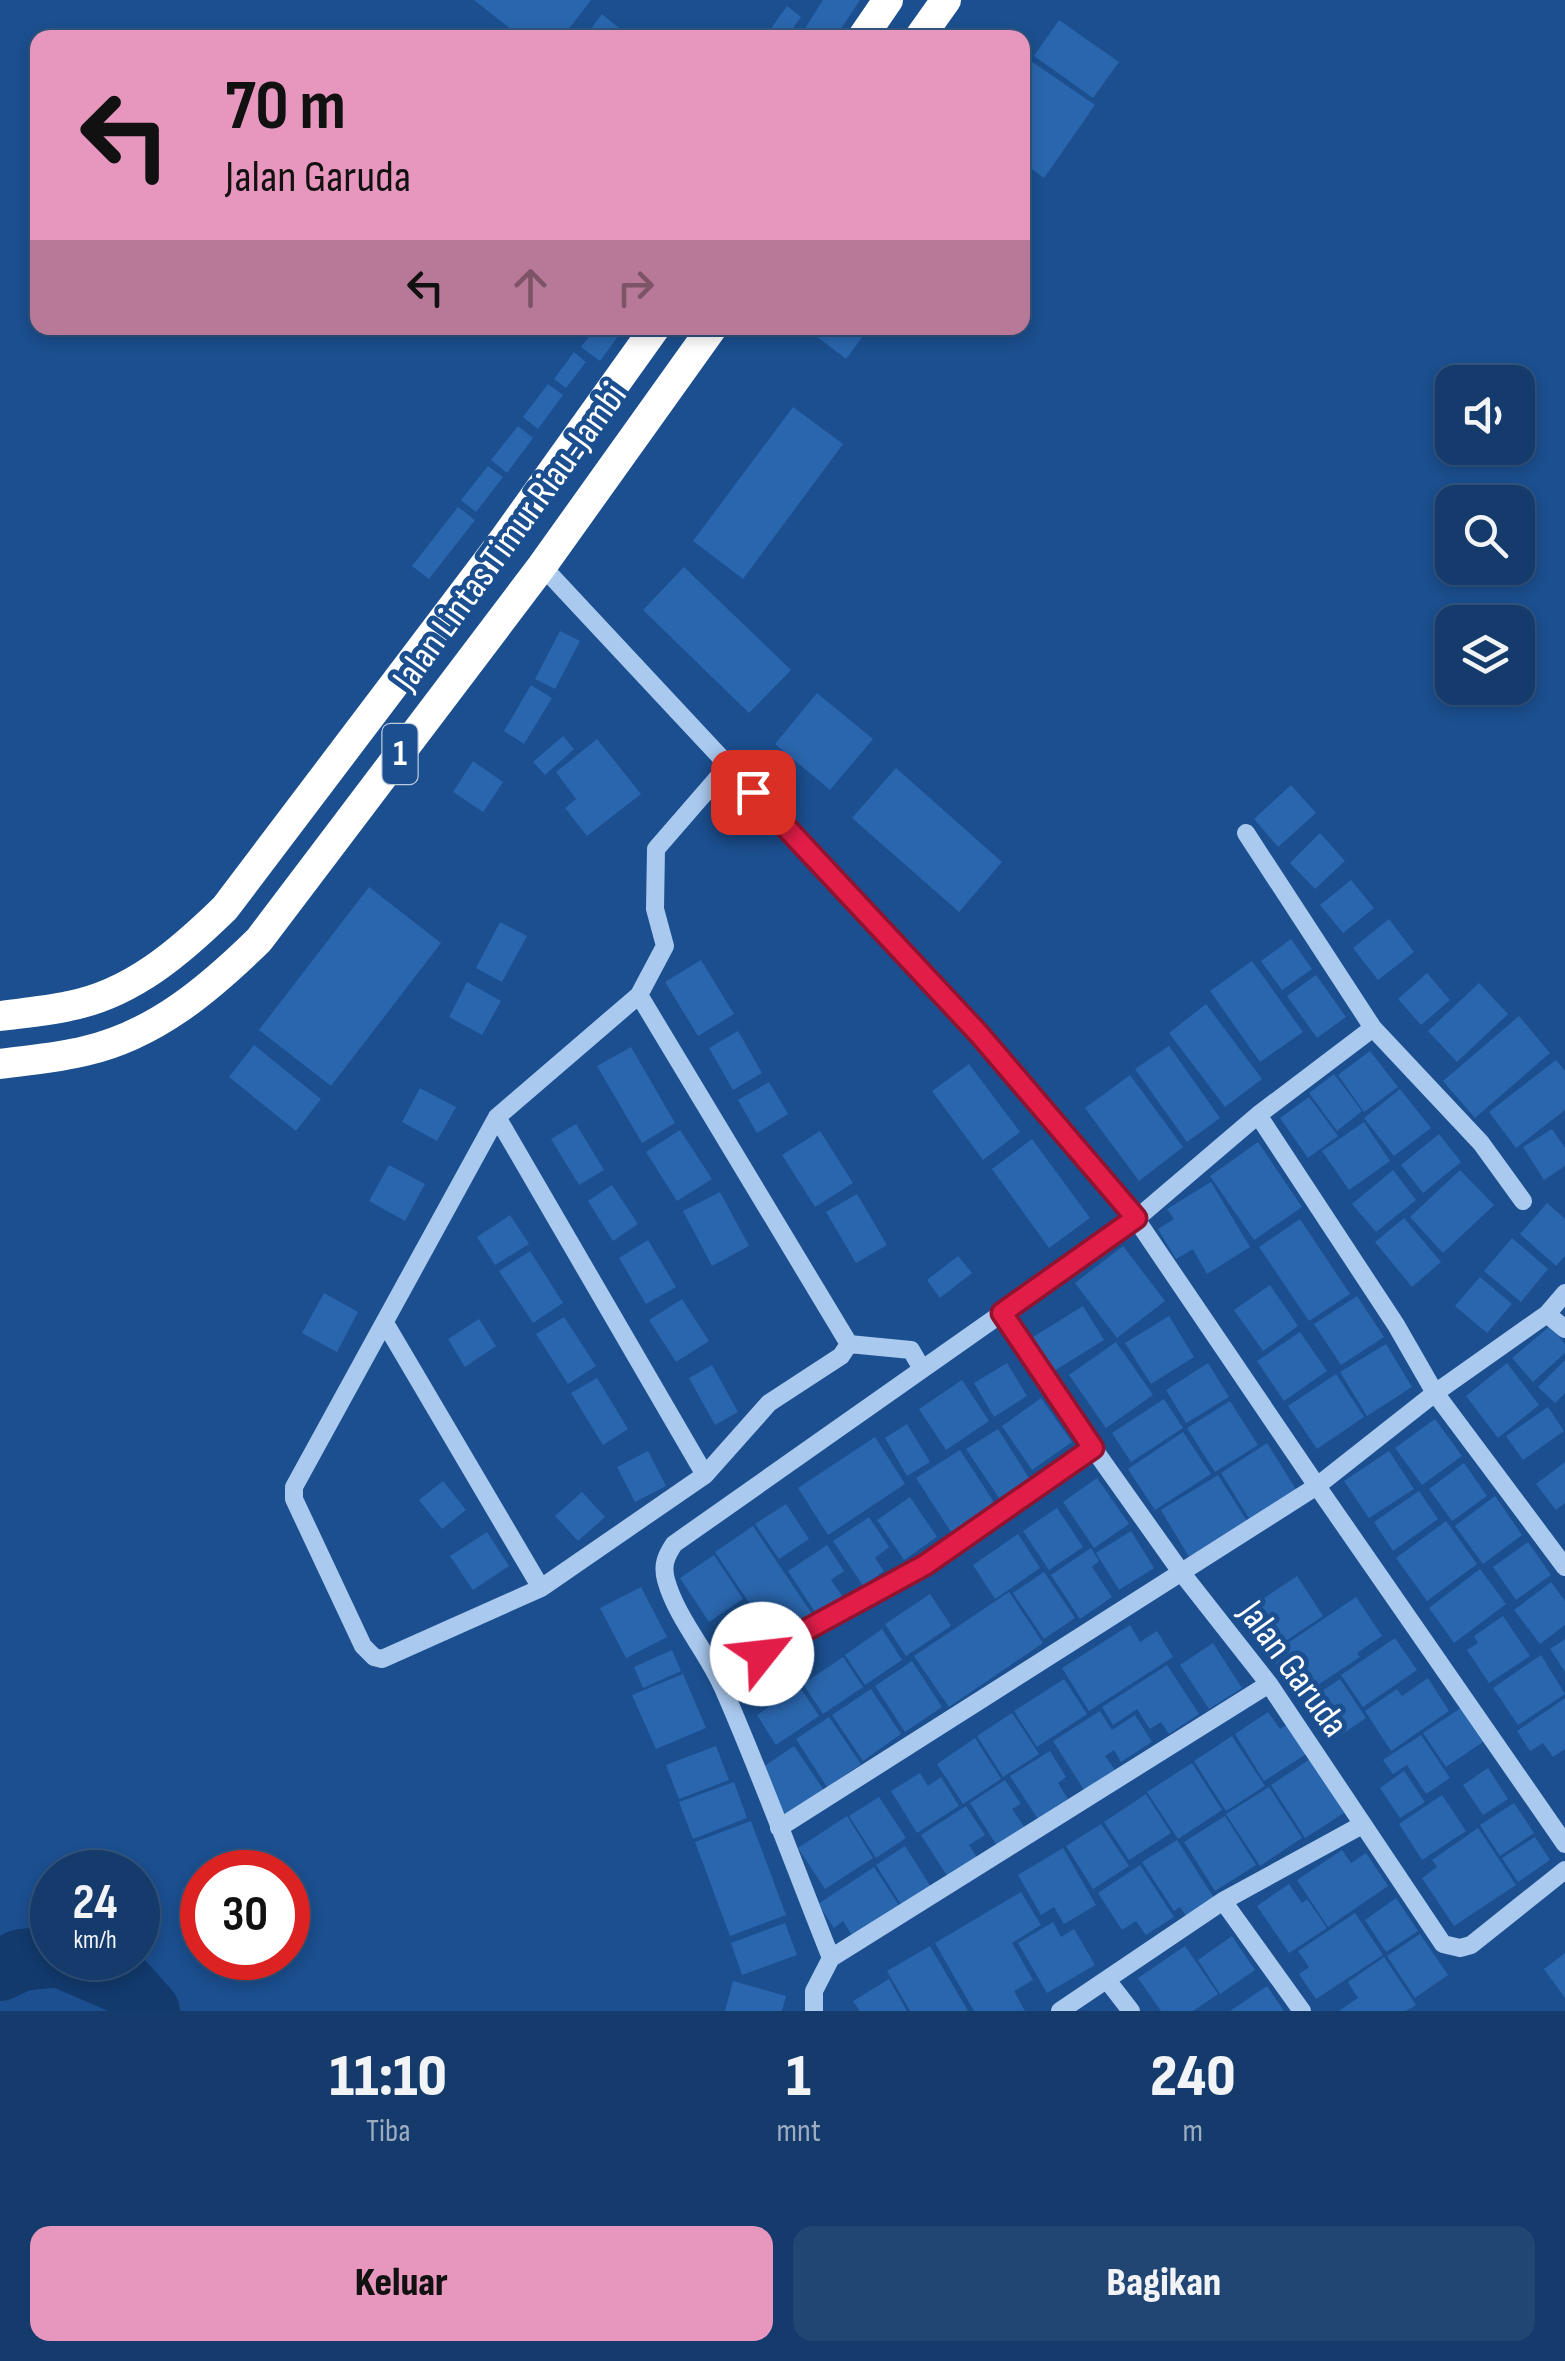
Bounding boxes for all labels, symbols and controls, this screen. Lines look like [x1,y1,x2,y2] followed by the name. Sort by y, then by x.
[225,65,346,149] text: 70 m
[60,70,190,200] icon: left
[225,150,411,205] text: Jalan Garuda
[398,260,453,315] icon: left
[503,260,558,315] icon: ahead
[608,260,663,315] icon: right
[1435,365,1535,705] map controls
[1435,365,1535,465] button: sound
[383,375,637,700] street label: Jalan Lintas Timur Riau-Jambi
[1435,485,1535,585] button: search
[1435,605,1535,705] button: layers
[382,724,418,784] road number: 1
[711,750,796,835] pin
[726,765,781,820] icon: arrive
[1228,1591,1357,1746] street label: Jalan Garuda
[710,1602,814,1706] position arrow
[180,1850,310,1980] speed limit sign: 30
[73,1873,117,1933] text: 24
[73,1925,117,1956] text: km/h
[329,2041,447,2113] text: 11:10
[786,2041,811,2113] text: 1
[1150,2041,1236,2113] text: 240
[366,2112,410,2151] text: Tiba
[776,2112,821,2151] text: mnt
[1183,2112,1203,2151] text: m
[30,2226,773,2341] button: Keluar
[793,2226,1535,2341] button: Bagikan

